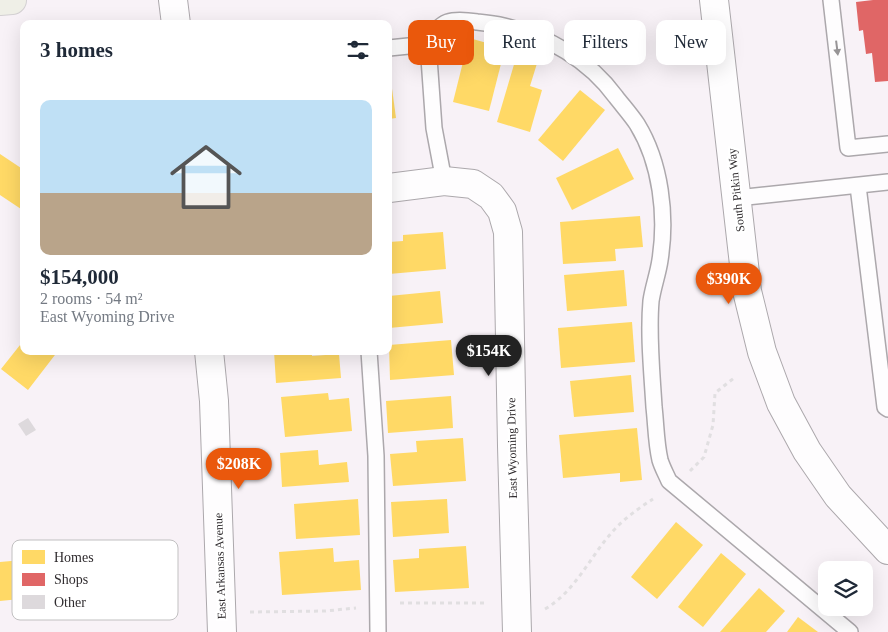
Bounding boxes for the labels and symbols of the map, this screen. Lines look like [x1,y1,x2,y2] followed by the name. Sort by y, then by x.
[833,41,841,57] one-way arrow
[725,147,747,233] street label: South Pitkin Way
[694,262,764,305] pin: $390K
[454,334,524,377] pin: $154K
[504,397,520,499] street label: East Wyoming Drive
[204,448,274,490] pin: $208K
[211,513,229,619] street label: East Arkansas Avenue
[12,540,178,620] legend
[54,550,94,565] text: Homes
[54,572,88,587] text: Shops
[54,595,86,610] text: Other

